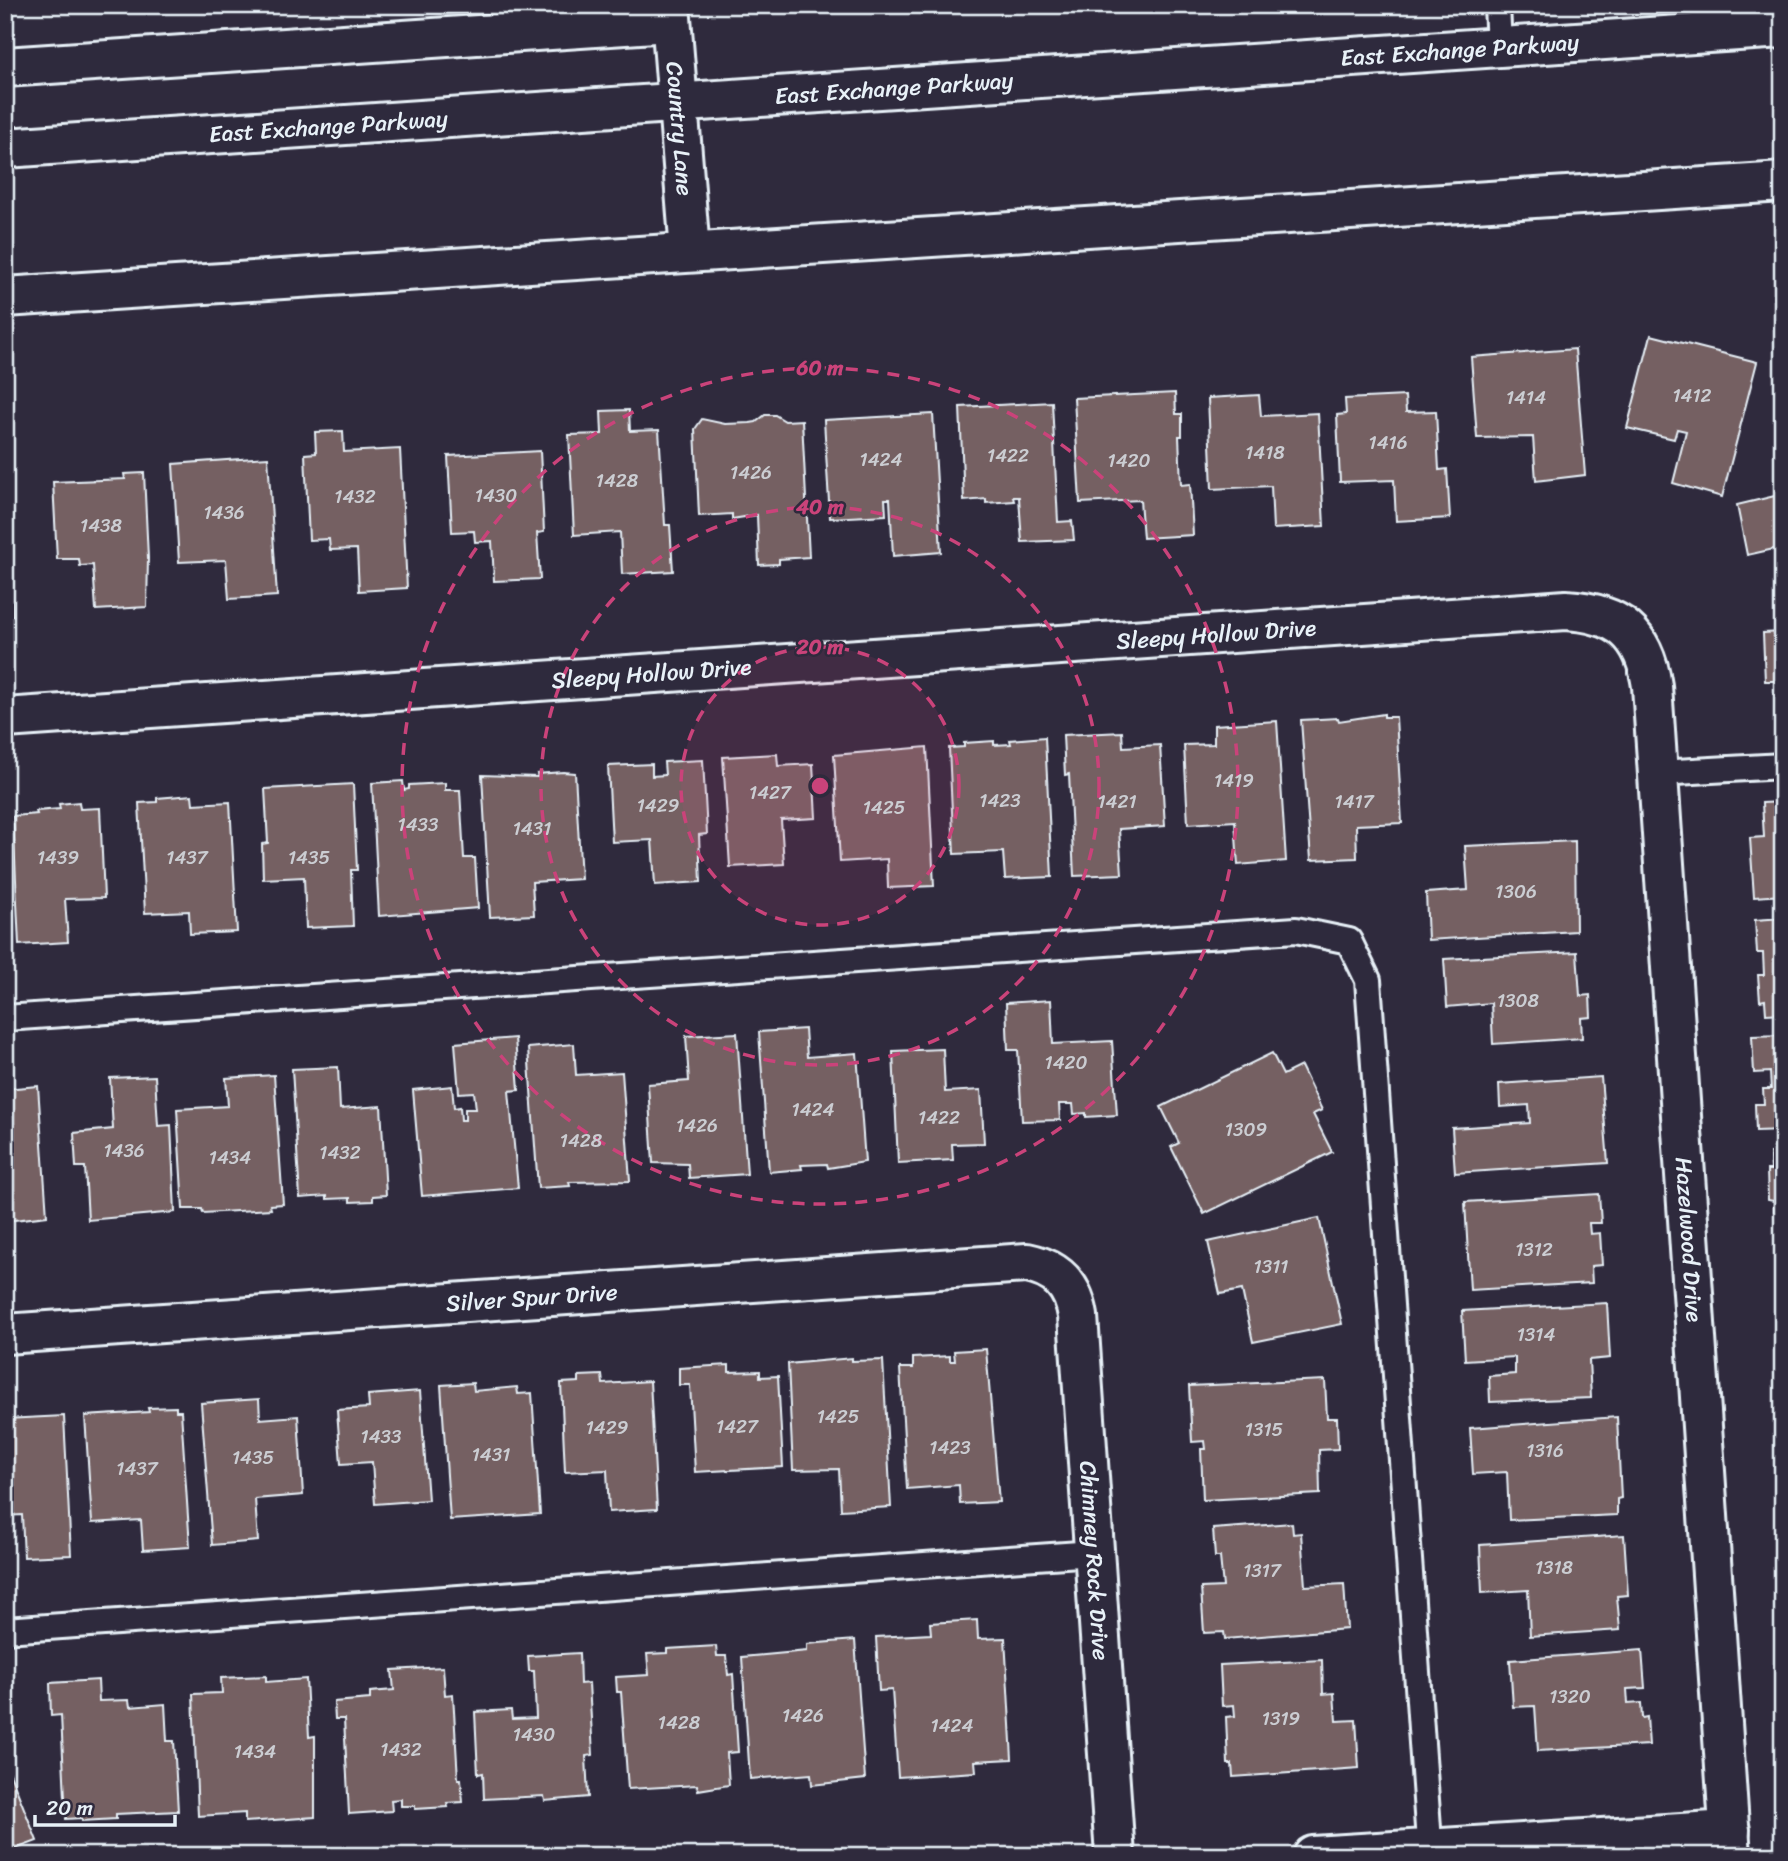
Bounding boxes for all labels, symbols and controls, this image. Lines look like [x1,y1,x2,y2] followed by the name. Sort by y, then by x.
[1339,21,1580,78] street label: East Exchange Parkway
[773,59,1015,117] street label: East Exchange Parkway
[654,60,706,198] street label: Country Lane
[208,98,449,155] street label: East Exchange Parkway
[796,349,844,387] text: 60 m
[1672,379,1712,412] house number: 1412
[1506,381,1546,414] house number: 1414
[1369,426,1407,459] house number: 1416
[1245,436,1285,469] house number: 1418
[987,439,1029,472] house number: 1422
[860,443,903,476] house number: 1424
[1108,444,1151,477] house number: 1420
[730,456,772,489] house number: 1426
[596,464,639,497] house number: 1428
[475,479,517,512] house number: 1430
[334,480,376,513] house number: 1432
[795,488,845,526] text: 40 m
[203,496,245,529] house number: 1436
[80,509,122,542] house number: 1438
[1115,607,1317,662] street label: Sleepy Hollow Drive
[796,628,844,666] text: 20 m
[550,646,753,701] street label: Sleepy Hollow Drive
[1214,764,1254,797] house number: 1419
[808,774,832,798] centre of rings
[749,776,792,809] house number: 1427
[979,784,1021,817] house number: 1423
[1097,785,1137,818] house number: 1421
[1334,785,1375,818] house number: 1417
[637,789,679,822] house number: 1429
[863,791,906,824] house number: 1425
[398,808,439,841] house number: 1433
[513,812,551,845] house number: 1431
[37,841,79,874] house number: 1439
[166,841,209,874] house number: 1437
[288,841,330,874] house number: 1435
[1495,875,1537,908] house number: 1306
[1497,984,1540,1017] house number: 1308
[1045,1046,1088,1079] house number: 1420
[792,1093,835,1126] house number: 1424
[918,1101,960,1134] house number: 1422
[676,1109,718,1142] house number: 1426
[1225,1113,1267,1146] house number: 1309
[560,1124,603,1157] house number: 1428
[103,1134,145,1167] house number: 1436
[319,1136,361,1169] house number: 1432
[209,1141,251,1174] house number: 1434
[1663,1155,1715,1323] street label: Hazelwood Drive
[1515,1233,1553,1266] house number: 1312
[1254,1250,1288,1283] house number: 1311
[445,1271,619,1324] street label: Silver Spur Drive
[1517,1318,1555,1351] house number: 1314
[817,1400,860,1433] house number: 1425
[716,1410,759,1443] house number: 1427
[586,1411,628,1444] house number: 1429
[1245,1413,1284,1446] house number: 1315
[361,1420,402,1453] house number: 1433
[929,1431,971,1464] house number: 1423
[1526,1434,1564,1467] house number: 1316
[472,1438,510,1471] house number: 1431
[232,1441,274,1474] house number: 1435
[116,1452,159,1485] house number: 1437
[1067,1460,1122,1662] street label: Chimney Rock Drive
[1535,1551,1574,1584] house number: 1318
[1243,1554,1282,1587] house number: 1317
[1549,1680,1591,1713] house number: 1320
[782,1699,824,1732] house number: 1426
[1262,1702,1300,1735] house number: 1319
[658,1706,701,1739] house number: 1428
[931,1709,974,1742] house number: 1424
[513,1718,555,1751] house number: 1430
[380,1733,422,1766] house number: 1432
[234,1735,276,1768] house number: 1434
[35,1784,175,1828] scale bar
[46,1789,93,1827] text: 20 m

